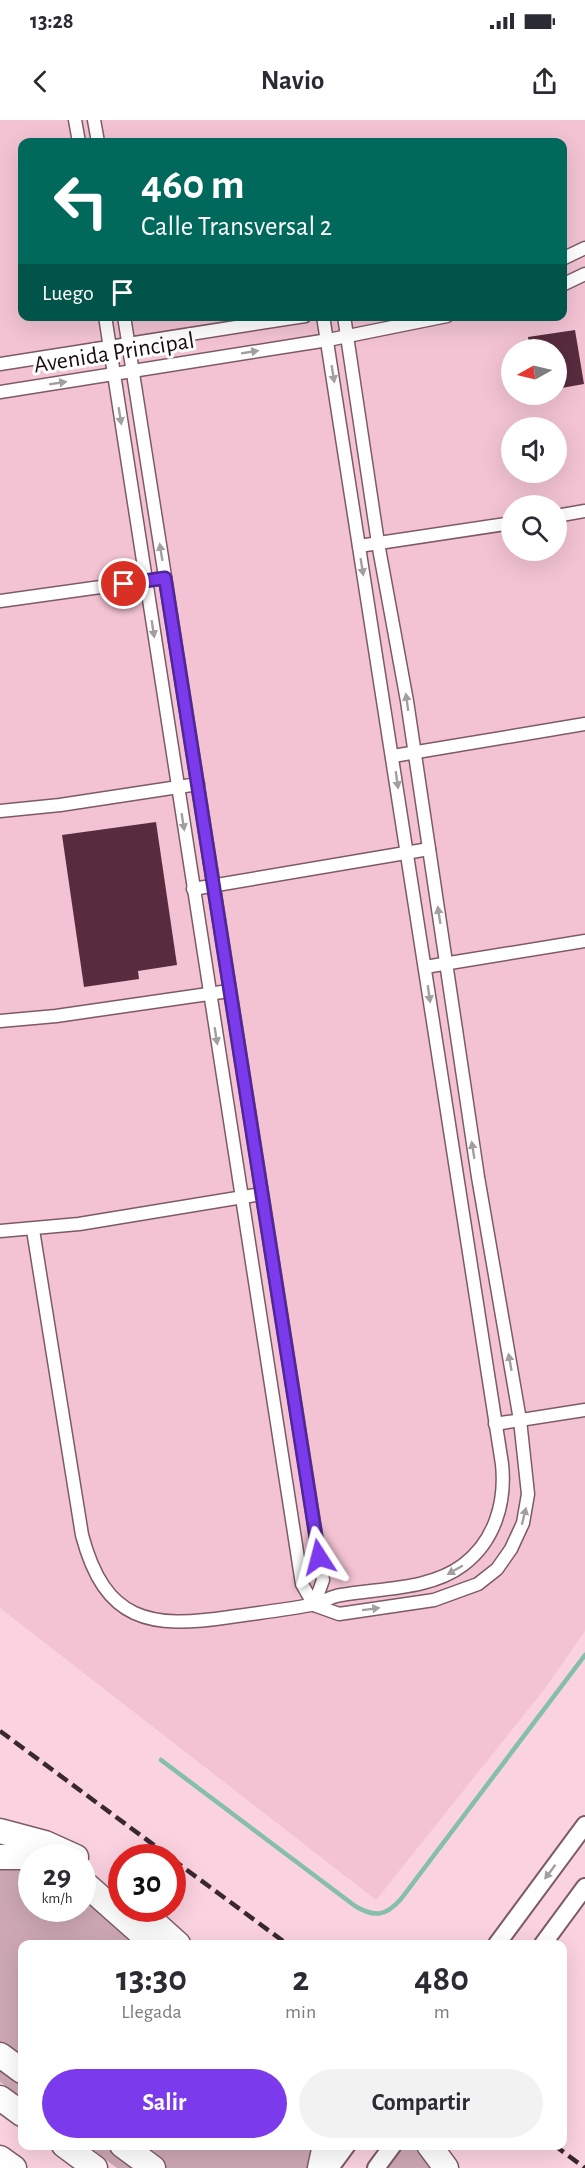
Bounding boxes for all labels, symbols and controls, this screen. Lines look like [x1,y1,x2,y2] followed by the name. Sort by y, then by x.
[30,10,74,32] text: 13:28
[24,65,57,98] icon: back
[528,65,561,98] icon: share
[261,67,324,94] text: Navio
[42,162,120,240] icon: left
[141,164,245,206] text: 460 m
[141,213,332,240] text: Calle Transversal 2
[106,276,139,309] icon: arrive
[42,282,94,304] text: Luego
[32,328,196,378] street label: Avenida Principal
[501,339,567,405] north arrow
[501,339,567,561] map controls
[241,348,260,357] one-way arrow
[329,365,338,384] one-way arrow
[48,379,67,388] one-way arrow
[116,406,125,425] one-way arrow
[501,417,567,483] button: sound
[501,495,567,561] button: search
[156,543,165,562] one-way arrow
[98,558,149,609] pin
[358,558,367,577] one-way arrow
[107,567,140,600] icon: arrive
[149,620,158,639] one-way arrow
[402,692,411,711] one-way arrow
[392,771,401,790] one-way arrow
[178,813,187,832] one-way arrow
[434,906,443,925] one-way arrow
[424,984,433,1003] one-way arrow
[212,1026,221,1045] one-way arrow
[469,1140,478,1159] one-way arrow
[505,1353,514,1372] one-way arrow
[520,1507,530,1525] one-way arrow
[287,1525,351,1589] position arrow
[446,1565,463,1575] one-way arrow
[362,1605,381,1614] one-way arrow
[108,1844,186,1922] speed limit sign: 30
[43,1861,71,1891] text: 29
[544,1863,556,1879] one-way arrow
[42,1891,72,1906] text: km/h
[116,1961,187,1997] text: 13:30
[292,1961,309,1997] text: 2
[414,1961,469,1997] text: 480
[121,2002,182,2022] text: Llegada
[285,2002,316,2022] text: min
[434,2002,450,2022] text: m
[42,2069,287,2138] button: Salir
[299,2069,543,2138] button: Compartir

